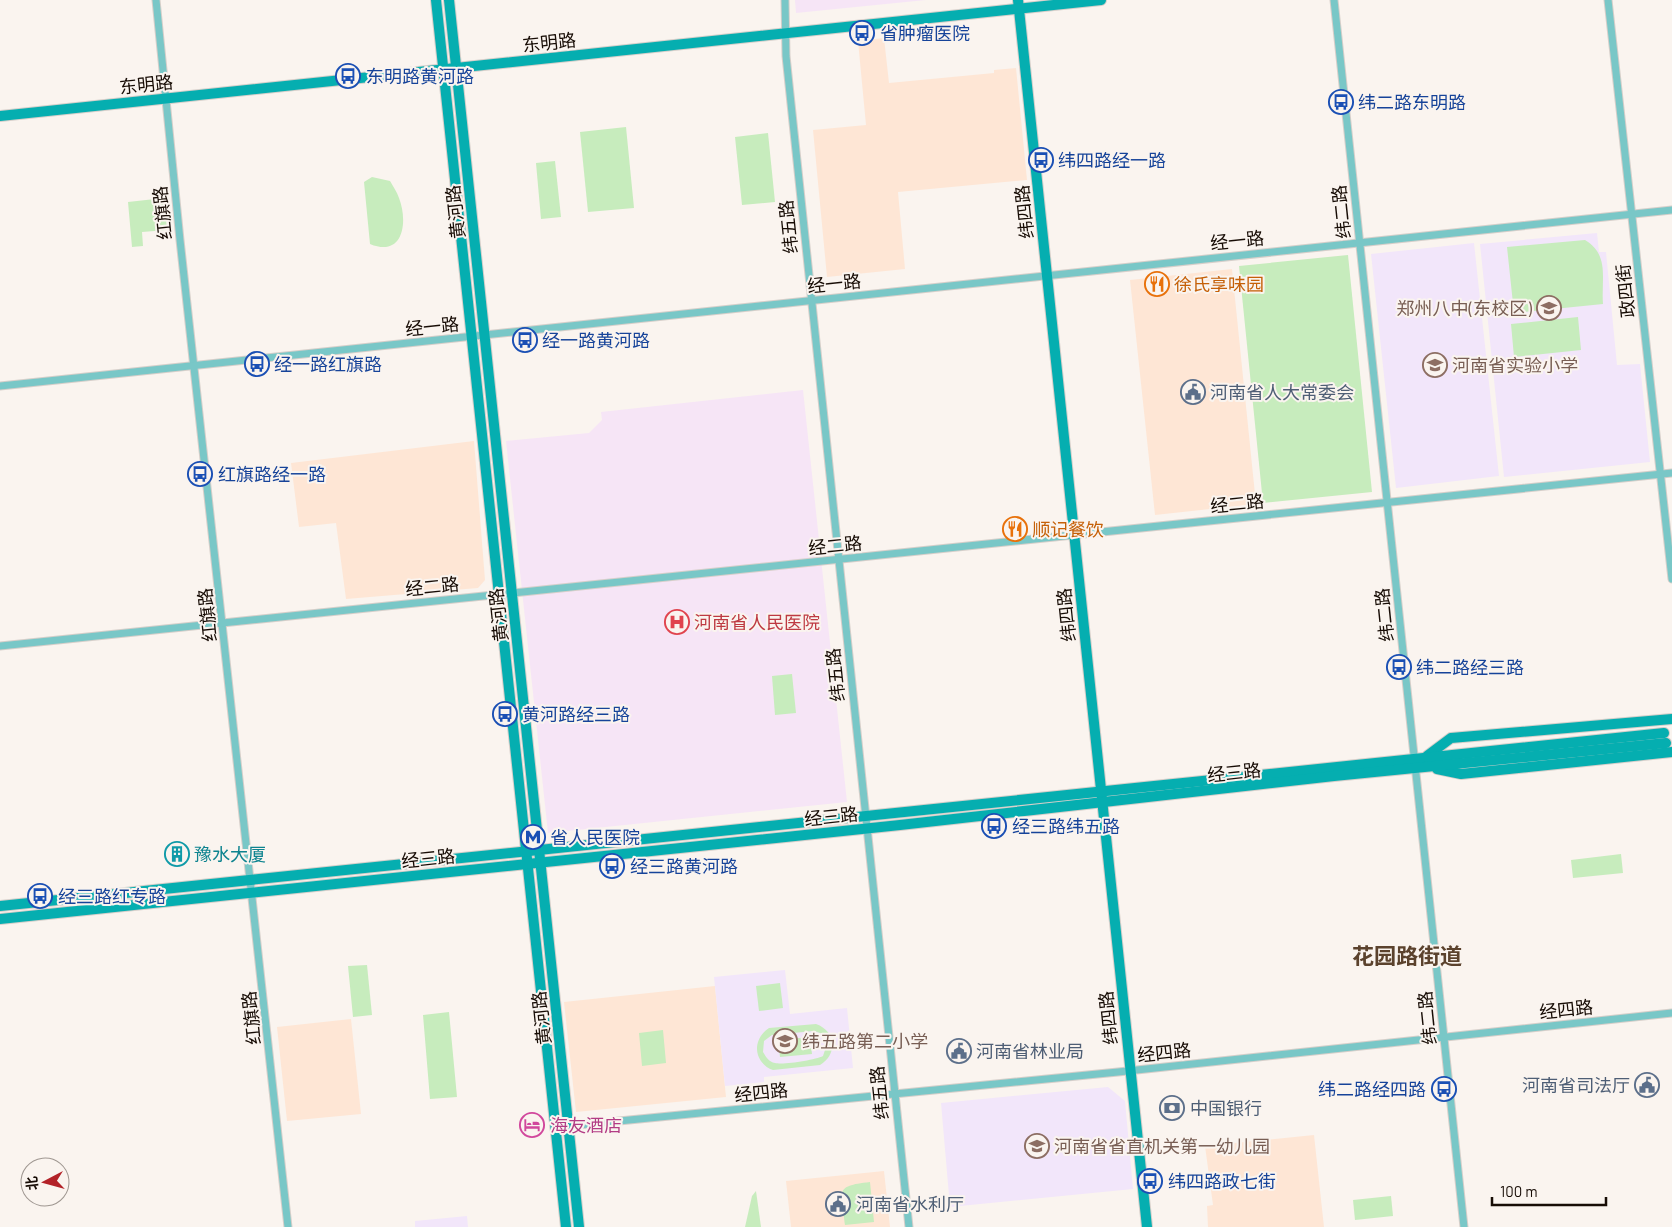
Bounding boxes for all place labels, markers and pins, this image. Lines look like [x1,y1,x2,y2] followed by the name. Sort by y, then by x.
[849,20,875,46] bus stop icon: 省肿瘤医院
[880,22,970,44] place label: 省肿瘤医院
[335,63,361,89] bus stop icon: 东明路黄河路
[366,65,474,87] place label: 东明路黄河路
[1328,89,1354,115] bus stop icon: 纬二路东明路
[1358,91,1466,113] place label: 纬二路东明路
[1028,147,1054,173] bus stop icon: 纬四路经一路
[1058,149,1166,171] place label: 纬四路经一路
[1144,271,1170,297] restaurant icon: 徐氏享味园
[1174,273,1264,295] place label: 徐氏享味园
[1536,295,1562,321] school or university icon: 郑州八中(东校区)
[1397,297,1532,319] place label: 郑州八中(东校区)
[512,327,538,353] bus stop icon: 经一路黄河路
[542,329,650,351] place label: 经一路黄河路
[244,351,270,377] bus stop icon: 经一路红旗路
[1422,352,1448,378] school or university icon: 河南省实验小学
[274,353,382,375] place label: 经一路红旗路
[1452,354,1578,376] place label: 河南省实验小学
[1180,379,1206,405] public building icon: 河南省人大常委会
[1210,381,1354,403] place label: 河南省人大常委会
[187,461,213,487] bus stop icon: 红旗路经一路
[218,463,326,485] place label: 红旗路经一路
[1002,516,1028,542] restaurant icon: 顺记餐饮
[1032,518,1104,540] place label: 顺记餐饮
[664,609,690,635] hospital icon: 河南省人民医院
[694,611,820,633] place label: 河南省人民医院
[1386,654,1412,680] bus stop icon: 纬二路经三路
[1416,656,1524,678] place label: 纬二路经三路
[492,701,518,727] bus stop icon: 黄河路经三路
[522,703,630,725] place label: 黄河路经三路
[981,813,1007,839] bus stop icon: 经三路纬五路
[1012,815,1120,837] place label: 经三路纬五路
[520,824,546,850] metro station icon: 省人民医院
[550,826,640,848] place label: 省人民医院
[164,841,190,867] building icon: 豫水大厦
[194,843,266,865] place label: 豫水大厦
[599,853,625,879] bus stop icon: 经三路黄河路
[630,855,738,877] place label: 经三路黄河路
[27,883,53,909] bus stop icon: 经三路红专路
[58,885,166,907] place label: 经三路红专路
[772,1028,798,1054] school or university icon: 纬五路第二小学
[802,1030,928,1052] place label: 纬五路第二小学
[946,1038,972,1064] public building icon: 河南省林业局
[976,1040,1084,1062] place label: 河南省林业局
[1634,1072,1660,1098] public building icon: 河南省司法厅
[1522,1074,1630,1096] place label: 河南省司法厅
[1431,1076,1457,1102] bus stop icon: 纬二路经四路
[1318,1078,1426,1100] place label: 纬二路经四路
[1159,1095,1185,1121] bank icon: 中国银行
[1190,1097,1262,1119] place label: 中国银行
[519,1112,545,1138] hotel icon: 海友酒店
[550,1114,622,1136] place label: 海友酒店
[1024,1133,1050,1159] school or university icon: 河南省省直机关第一幼儿园
[1054,1135,1270,1157] place label: 河南省省直机关第一幼儿园
[1137,1168,1163,1194] bus stop icon: 纬四路政七街
[1168,1170,1276,1192] place label: 纬四路政七街
[825,1191,851,1217] public building icon: 河南省水利厅
[856,1193,964,1215] place label: 河南省水利厅

